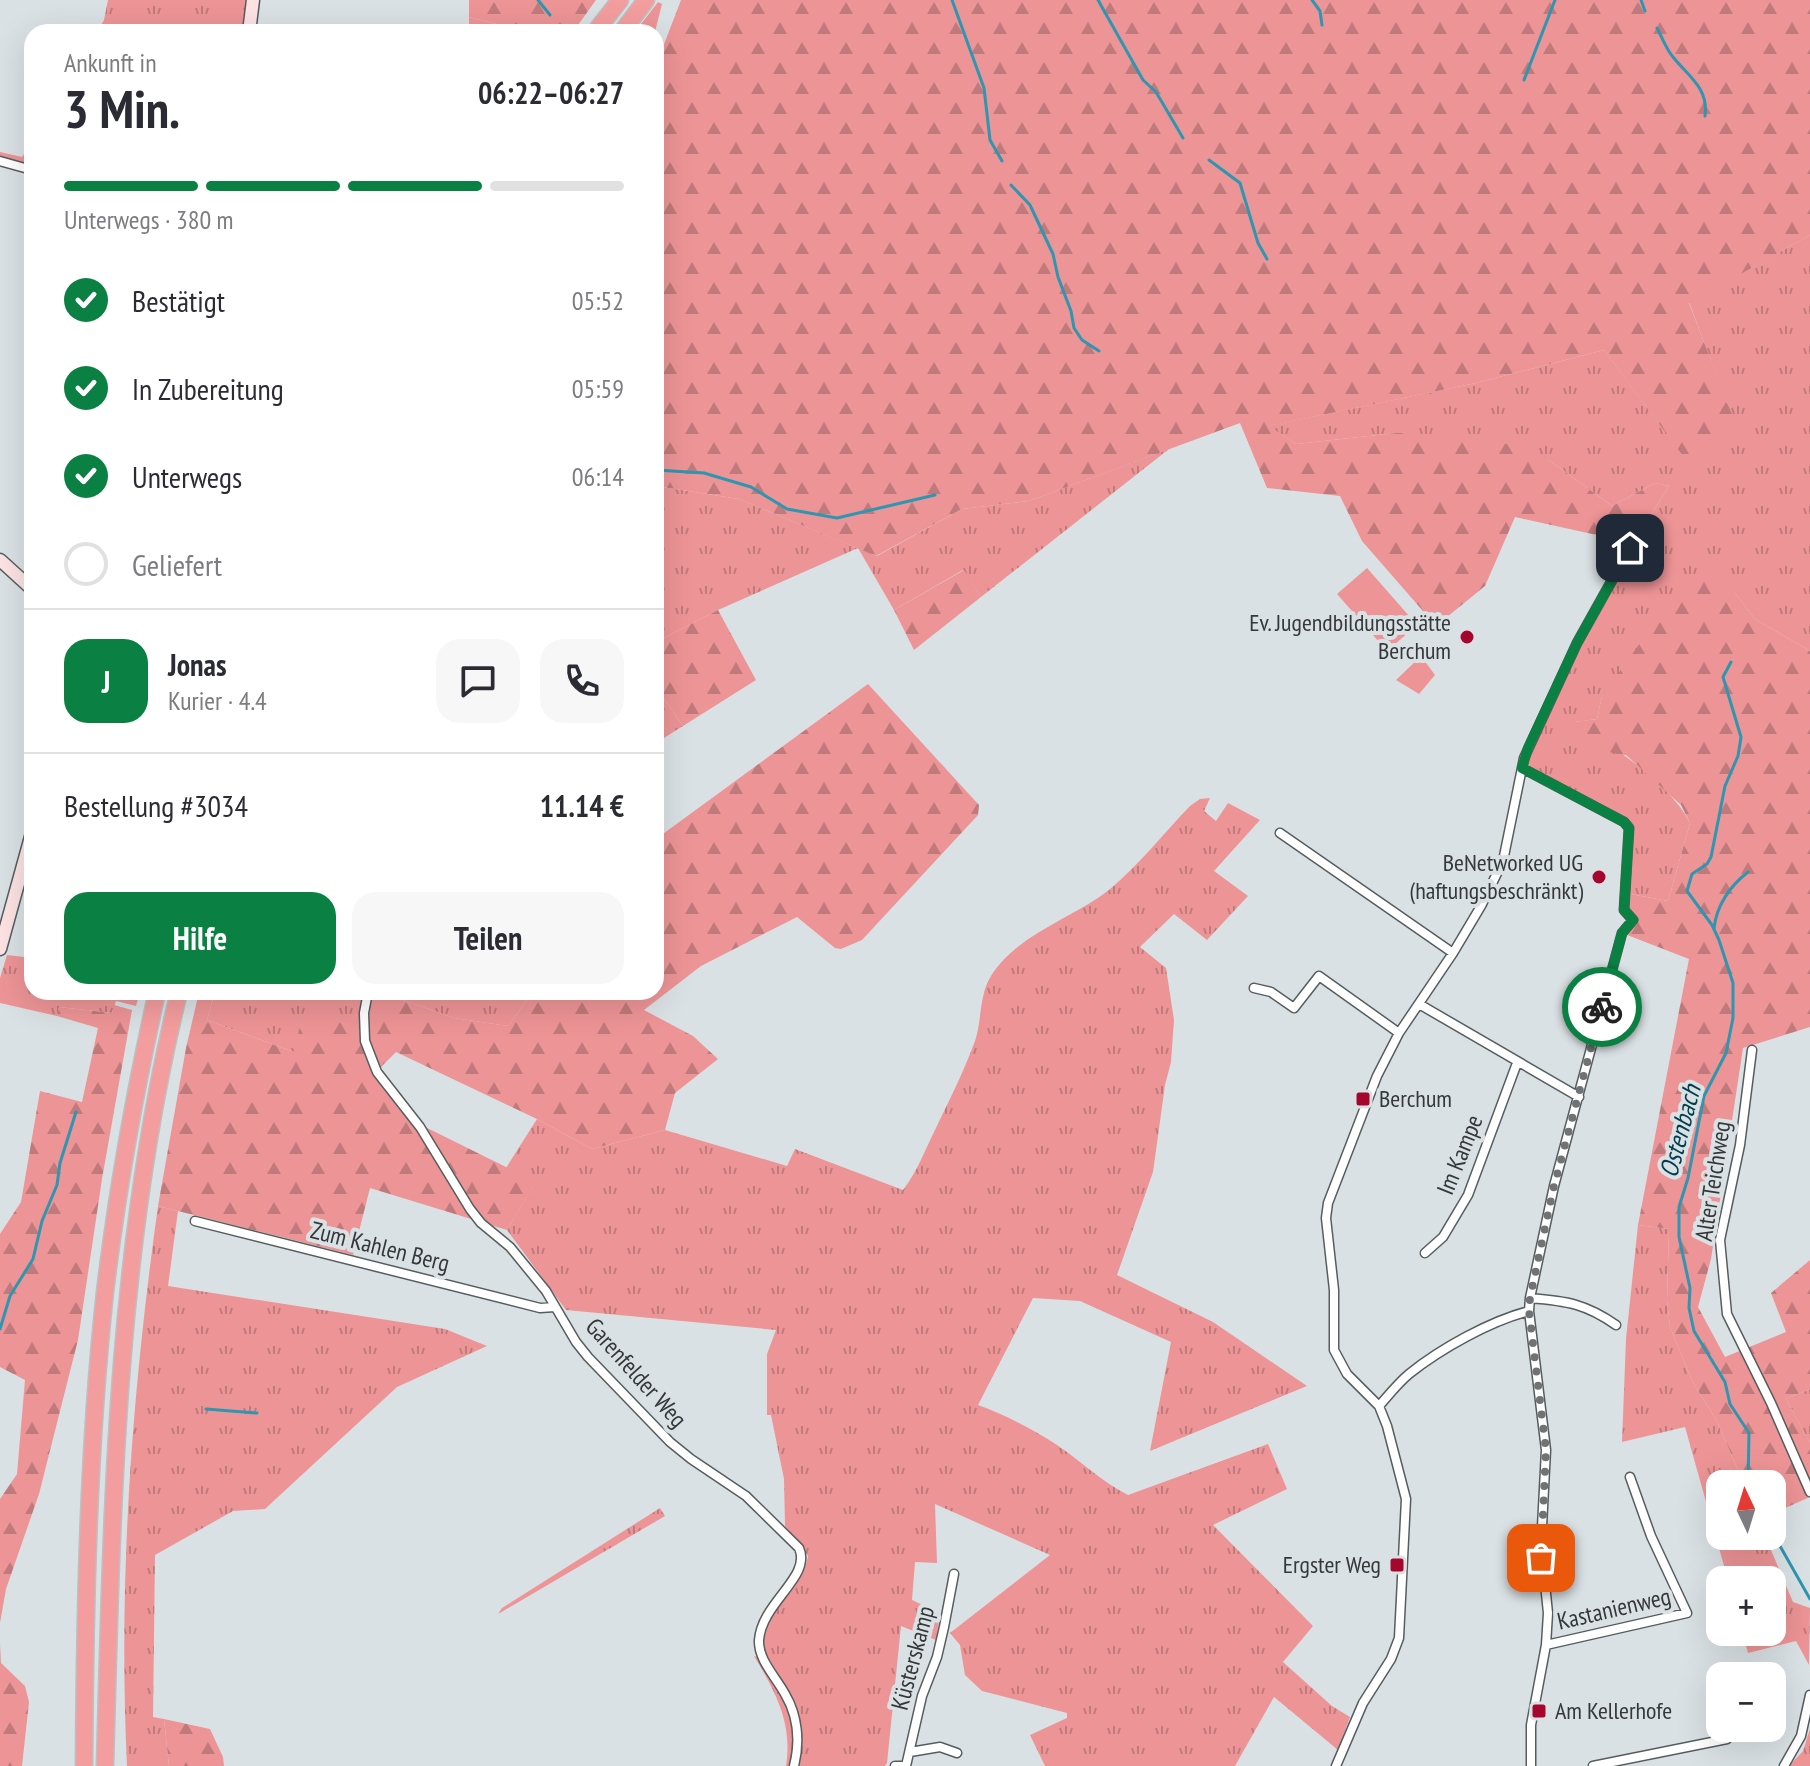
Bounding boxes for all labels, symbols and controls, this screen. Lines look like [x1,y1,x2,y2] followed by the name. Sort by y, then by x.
[64,46,157,79] text: Ankunft in
[478,73,624,112] text: 06:22–06:27
[64,75,180,142] text: 3 Min.
[64,203,234,236] text: Unterwegs · 380 m
[64,278,108,322] icon: check
[132,281,225,320] text: Bestätigt
[572,284,624,317] text: 05:52
[64,366,108,410] icon: check
[132,369,284,408] text: In Zubereitung
[572,372,624,405] text: 05:59
[64,454,108,498] icon: check
[132,457,242,496] text: Unterwegs
[572,460,624,493] text: 06:14
[1596,514,1664,582] pin
[1608,526,1652,570] icon: home
[132,545,222,584] text: Geliefert
[1249,607,1451,666] place label: Ev. Jugendbildungsstätte Berchum
[1458,628,1476,646] marker: Ev. Jugendbildungsstätte Berchum
[436,639,520,723] button: chat
[540,639,624,723] button: phone
[168,645,226,684] text: Jonas
[102,662,110,701] text: J
[168,684,267,717] text: Kurier · 4.4
[64,786,248,825] text: Bestellung #3034
[540,786,624,825] text: 11.14 €
[1410,847,1583,906] place label: BeNetworked UG (haftungsbeschränkt)
[1590,868,1608,886] marker: BeNetworked UG (haftungsbeschränkt)
[64,892,336,984] button: Hilfe
[352,892,624,984] button: Teilen
[1562,967,1642,1047] courier
[1580,985,1624,1029] icon: bike
[1651,1079,1708,1181] water label: Ostenbach
[1379,1083,1452,1114] place label: Berchum
[1354,1090,1372,1108] marker: Berchum
[1430,1110,1489,1199] street label: Im Kampe
[1688,1119,1737,1243] street label: Alter Teichweg
[307,1214,453,1279] street label: Zum Kahlen Berg
[579,1311,694,1434] street label: Garenfelder Weg
[1706,1470,1786,1550] north arrow
[1706,1470,1786,1742] map controls
[1507,1524,1575,1592] pin
[1519,1536,1563,1580] icon: bag
[1283,1549,1381,1580] place label: Ergster Weg
[1388,1556,1406,1574] marker: Ergster Weg
[1706,1566,1786,1646] button: +
[1554,1580,1674,1637] street label: Kastanienweg
[884,1602,941,1713] street label: Küsterskamp
[1706,1662,1786,1742] button: −
[1555,1695,1672,1726] place label: Am Kellerhofe
[1530,1702,1548,1720] marker: Am Kellerhofe

